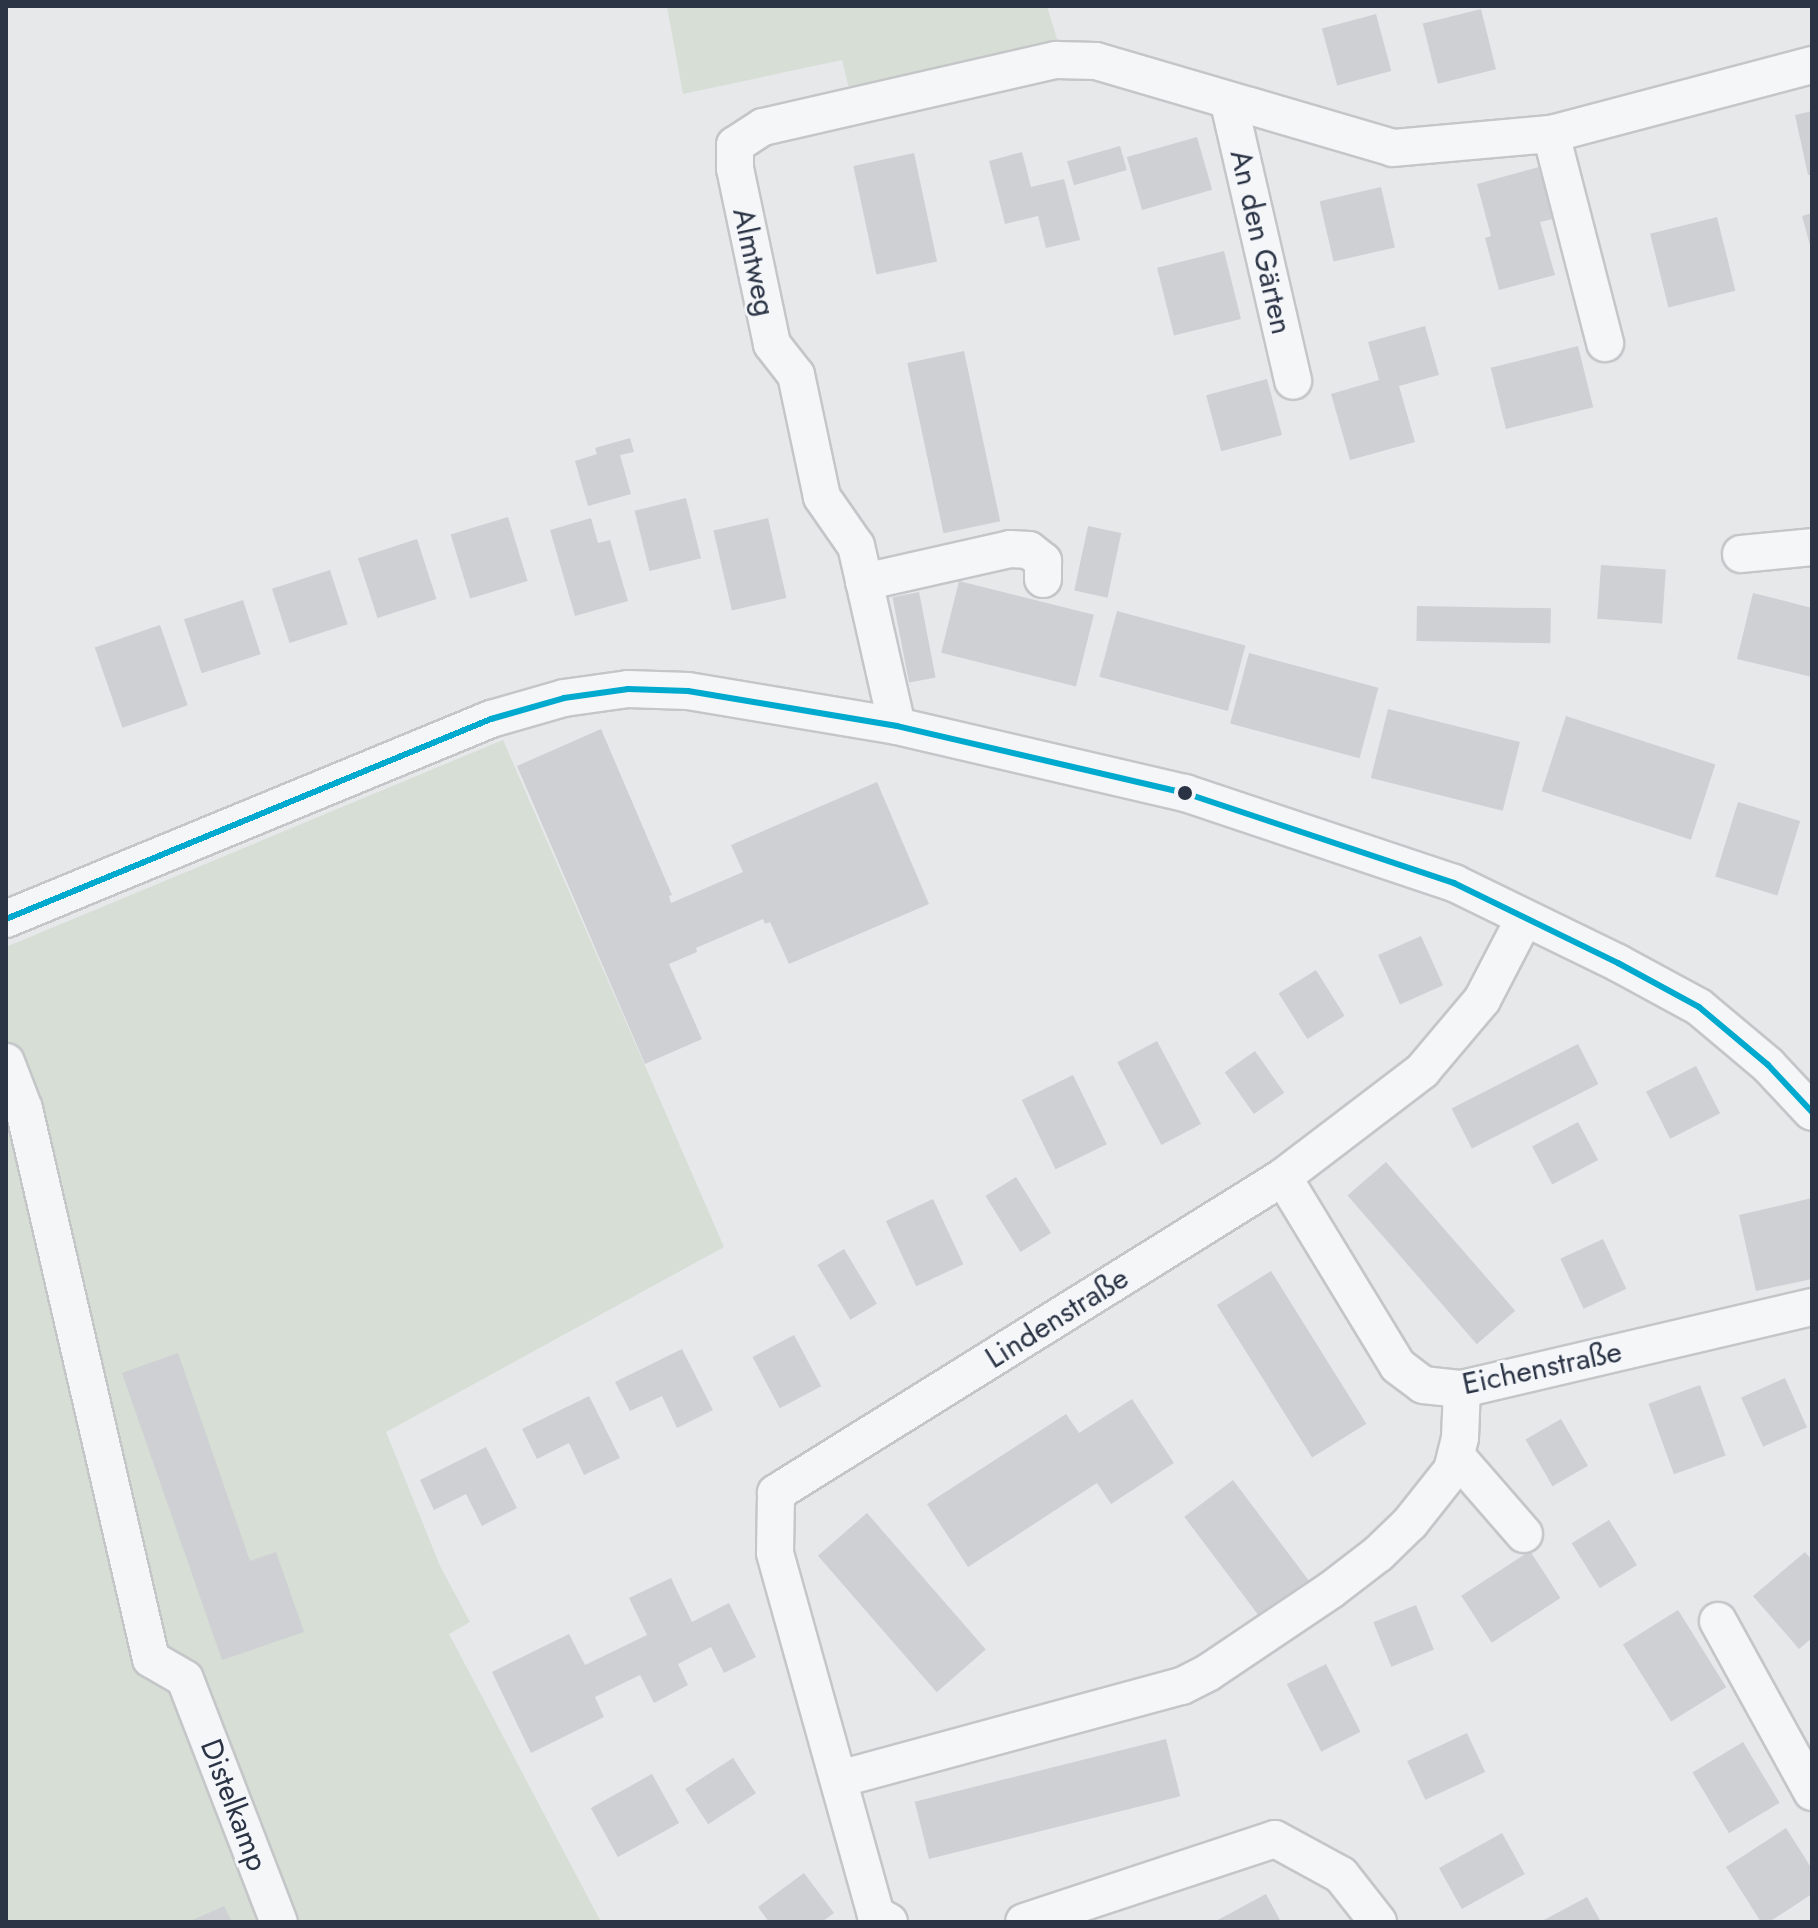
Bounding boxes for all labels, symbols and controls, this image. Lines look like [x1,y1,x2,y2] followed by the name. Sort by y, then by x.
[1222,146,1300,338] street label: An den Gärten
[725,205,783,319] street label: Almtweg
[1177,785,1193,801] unlabelled marker
[979,1260,1135,1376] street label: Lindenstraße
[1459,1334,1625,1402] street label: Eichenstraße
[192,1734,276,1876] street label: Distelkamp

